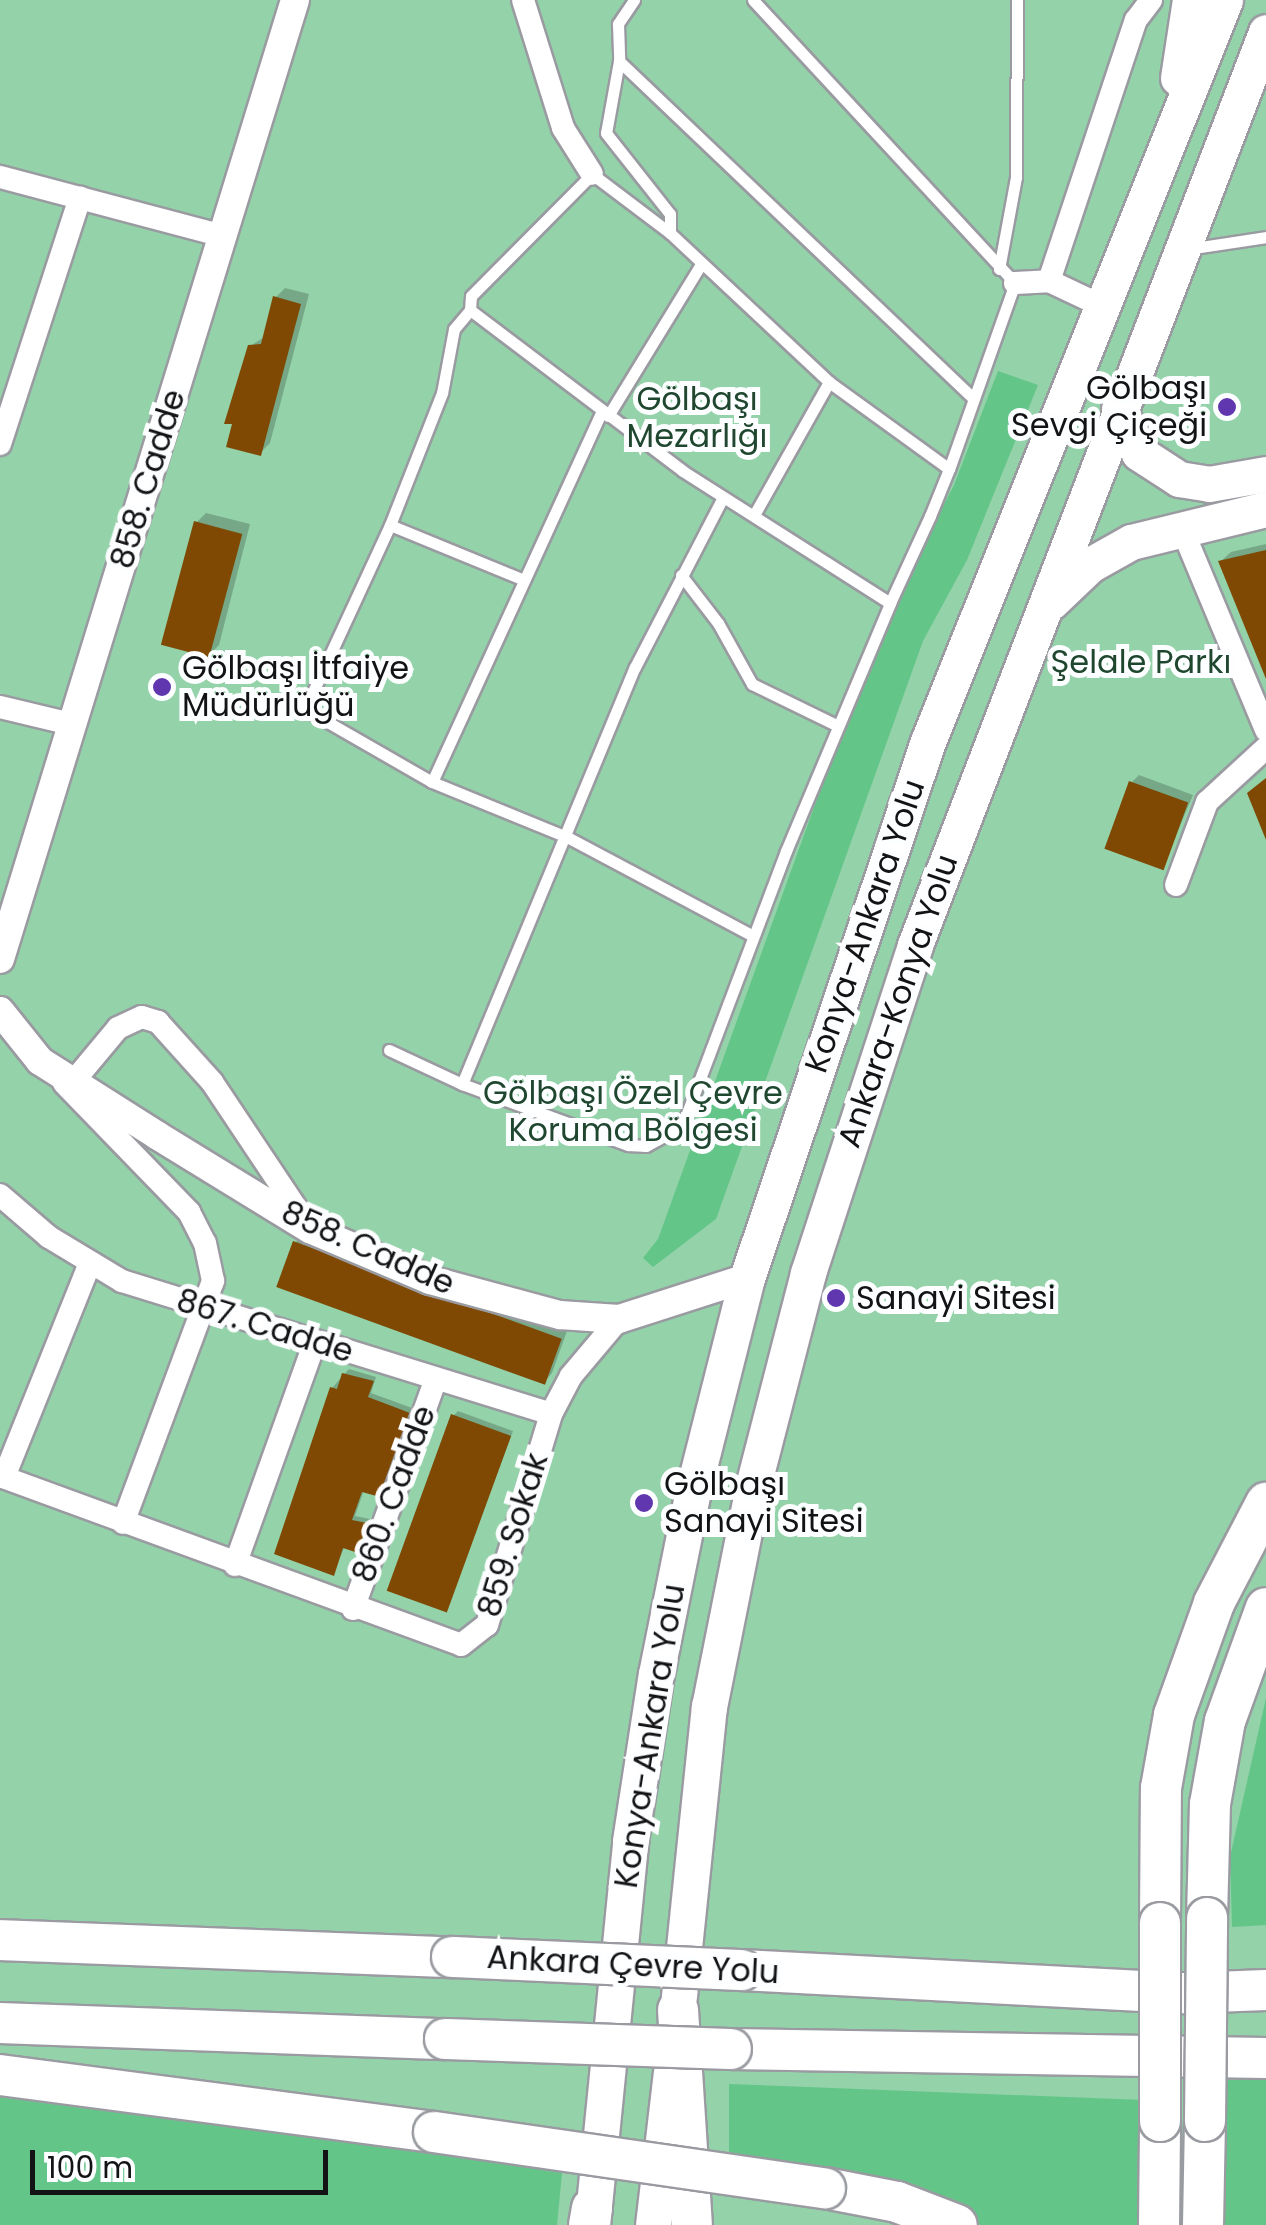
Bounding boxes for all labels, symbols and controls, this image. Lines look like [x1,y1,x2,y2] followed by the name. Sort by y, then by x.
[1011,370,1207,445] place label: Gölbaşı Sevgi Çiçeği
[627,381,767,456] park label: Gölbaşı Mezarlığı
[103,385,193,573] street label: 858. Cadde
[1216,396,1238,418] marker: Gölbaşı Sevgi Çiçeği
[1051,643,1231,681] park label: Şelale Parkı
[182,650,409,725] place label: Gölbaşı İtfaiye Müdürlüğü
[151,676,173,698] marker: Gölbaşı İtfaiye Müdürlüğü
[797,775,933,1077] street label: Konya-Ankara Yolu
[830,850,966,1152] street label: Ankara-Konya Yolu
[483,1075,783,1150] park label: Gölbaşı Özel Çevre Koruma Bölgesi
[276,1193,460,1303] street label: 858. Cadde
[856,1279,1056,1317] place label: Sanayi Sitesi
[172,1281,358,1371] street label: 867. Cadde
[825,1287,847,1309] marker: Sanayi Sitesi
[344,1400,444,1588] street label: 860. Cadde
[470,1448,556,1622] street label: 859. Sokak
[664,1466,864,1541] place label: Gölbaşı Sanayi Sitesi
[633,1492,655,1514] marker: Gölbaşı Sanayi Sitesi
[607,1581,693,1891] street label: Konya-Ankara Yolu
[486,1938,780,1992] street label: Ankara Çevre Yolu
[35,2130,332,2192] scale bar
[47,2146,133,2189] text: 100 m

